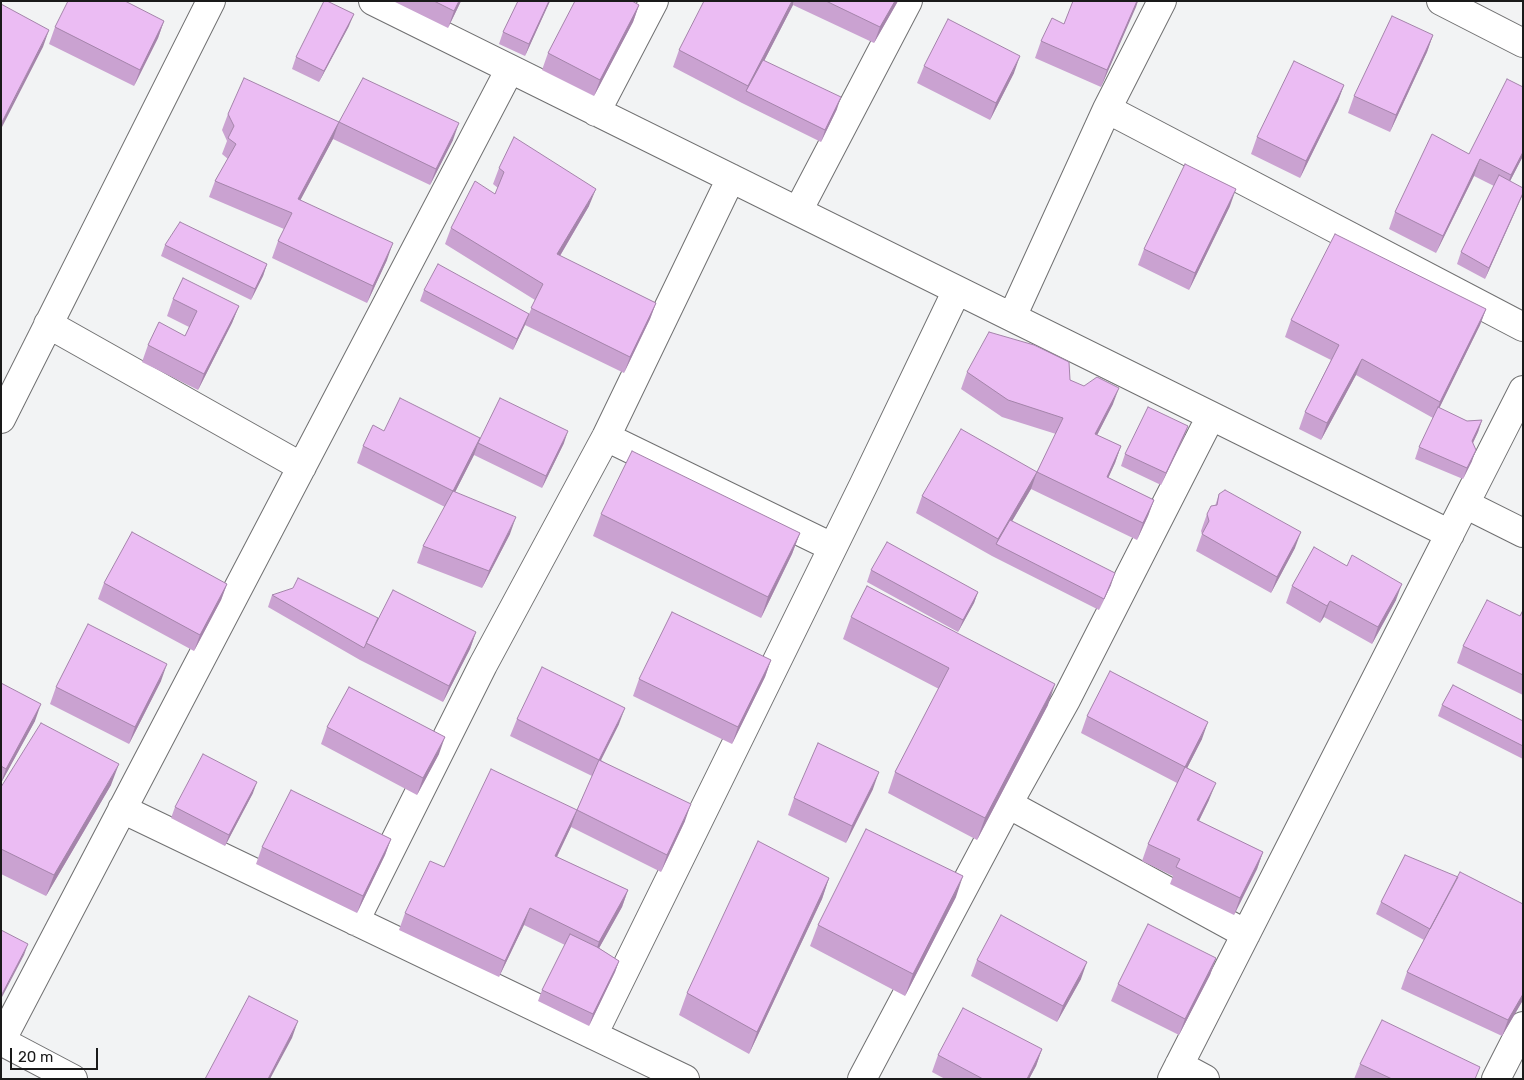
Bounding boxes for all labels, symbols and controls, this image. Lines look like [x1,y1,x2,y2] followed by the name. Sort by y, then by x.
[12,1038,100,1070] scale bar
[18,1048,53,1066] text: 20 m

